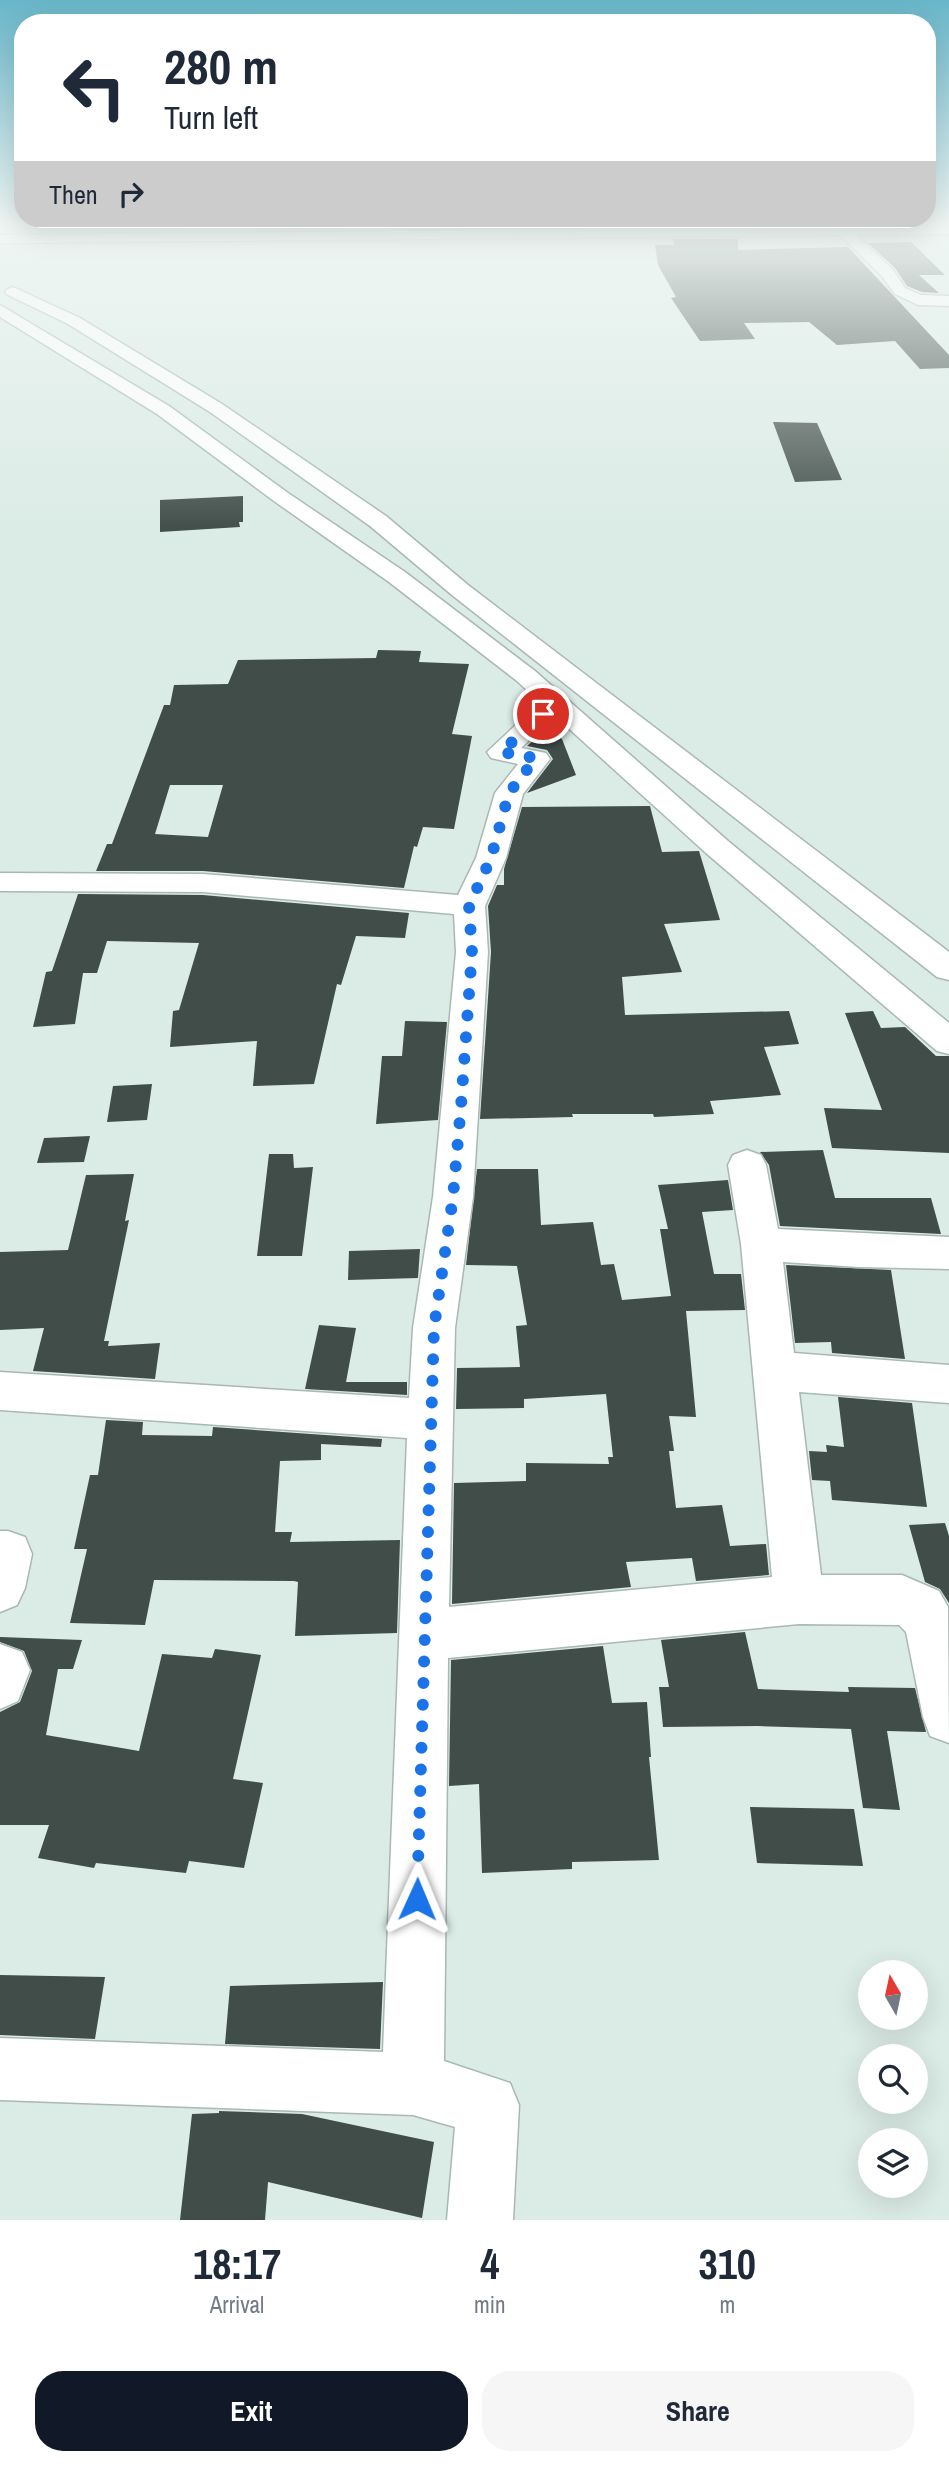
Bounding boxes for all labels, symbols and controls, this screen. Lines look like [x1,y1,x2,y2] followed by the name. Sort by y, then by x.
[164,33,278,99] text: 280 m
[49,42,140,133] icon: left
[164,96,258,139] text: Turn left
[112,175,150,213] icon: right
[49,177,98,212] text: Then
[513,684,573,744] pin
[524,695,562,733] icon: arrive
[380,1862,454,1936] position arrow
[858,1960,928,2030] north arrow
[858,1960,928,2198] map controls
[858,2044,928,2114] button: search
[858,2128,928,2198] button: layers
[193,2236,281,2292] text: 18:17
[480,2236,499,2292] text: 4
[699,2236,756,2292] text: 310
[210,2289,264,2320] text: Arrival
[474,2289,506,2320] text: min
[719,2289,735,2320] text: m
[35,2371,468,2451] button: Exit
[482,2371,914,2451] button: Share

